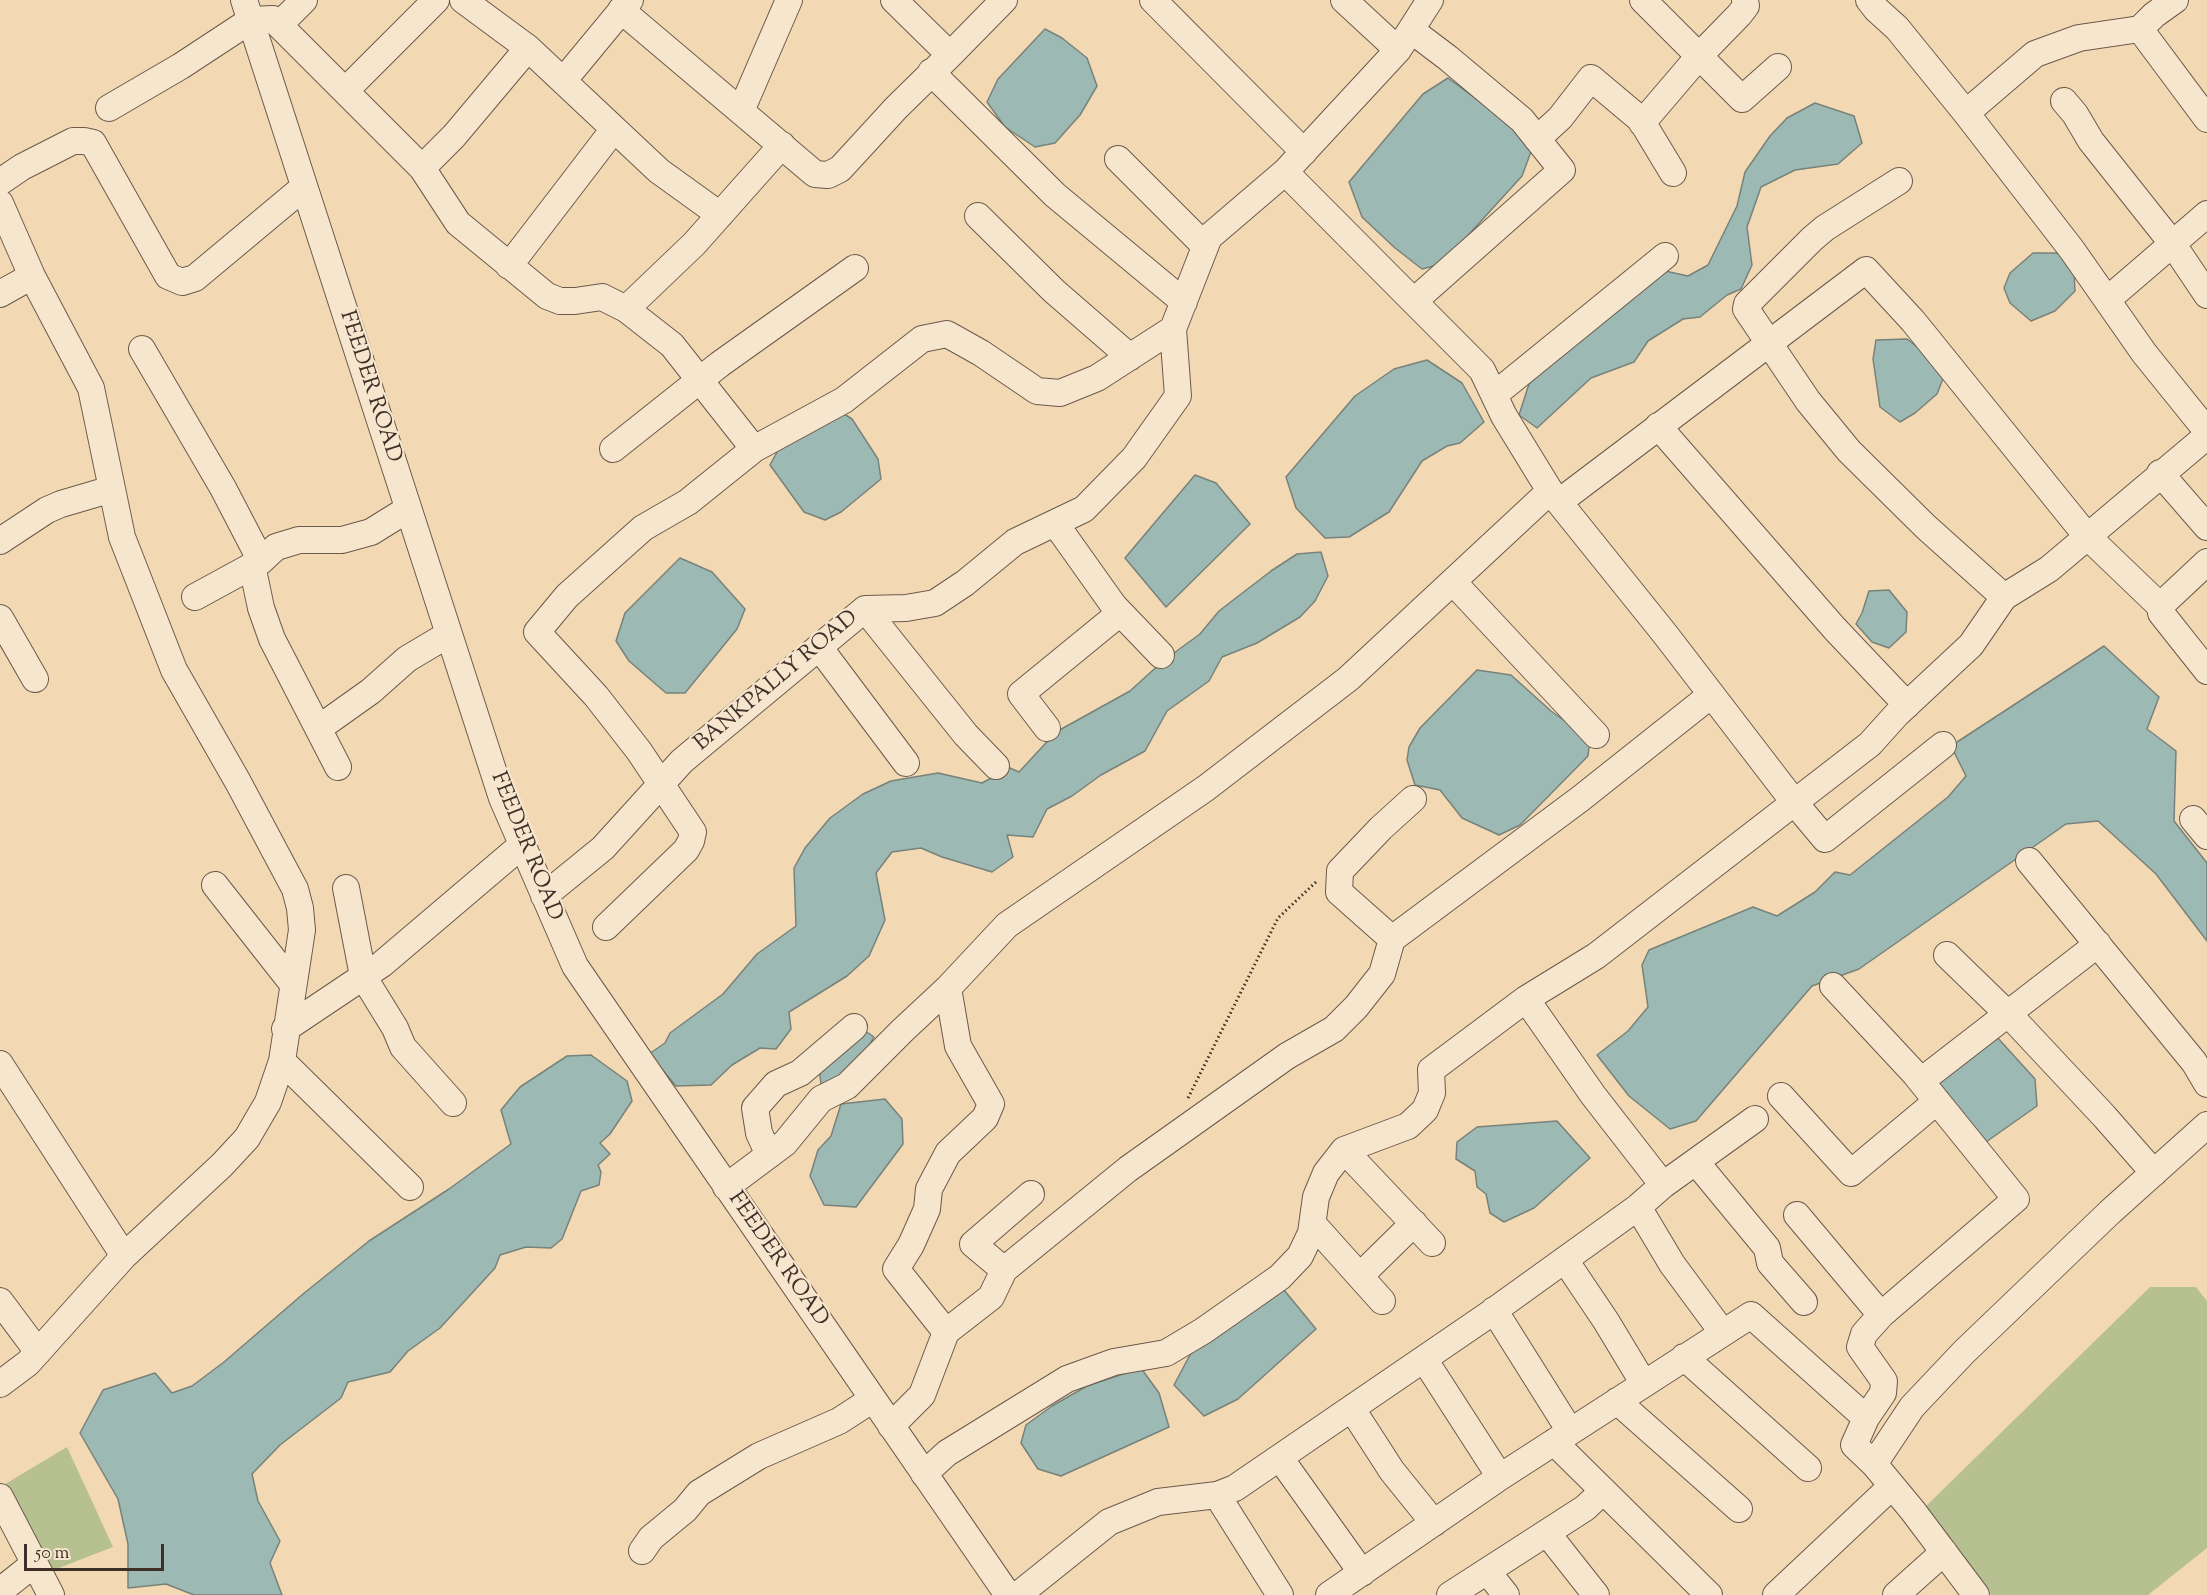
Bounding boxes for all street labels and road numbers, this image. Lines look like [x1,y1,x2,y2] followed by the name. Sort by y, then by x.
[332,308,406,466] street label: FEEDER ROAD
[690,606,864,758] street label: BANKPALLY ROAD
[483,769,567,925] street label: FEEDER ROAD
[721,1188,833,1332] street label: FEEDER ROAD

